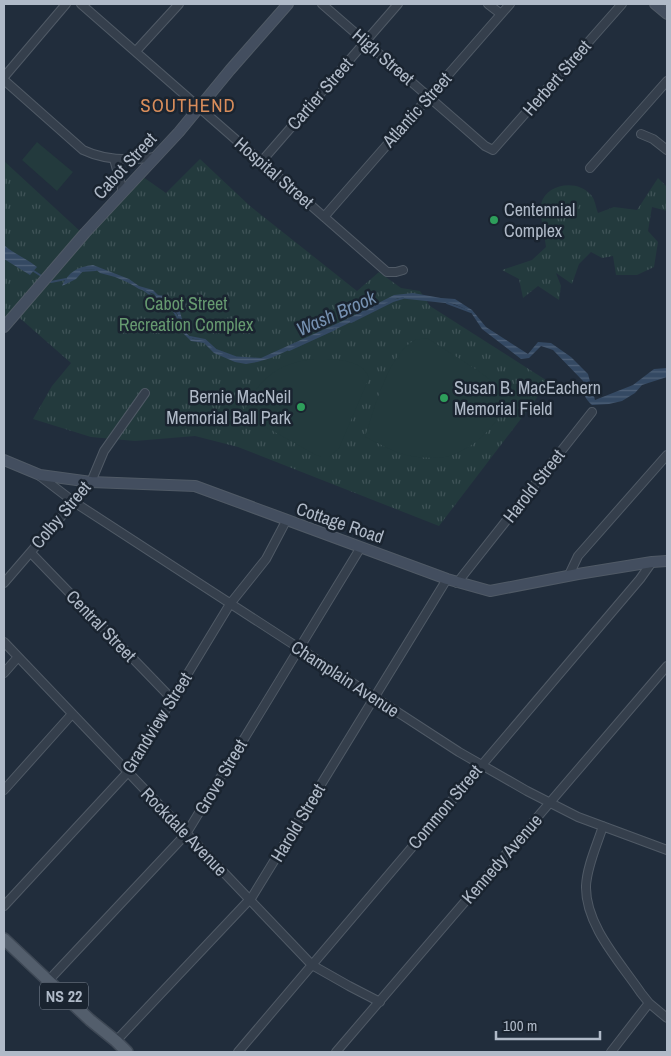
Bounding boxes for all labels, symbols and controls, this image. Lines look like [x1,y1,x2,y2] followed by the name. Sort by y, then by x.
[347,23,420,91] street label: High Street
[517,34,596,121] street label: Herbert Street
[281,52,358,135] street label: Cartier Street
[376,67,457,153] street label: Atlantic Street
[140,92,236,118] district label: SOUTHEND
[87,127,162,204] street label: Cabot Street
[229,131,319,214] street label: Hospital Street
[504,197,575,243] place label: Centennial Complex
[488,214,500,226] marker: Centennial Complex
[292,283,381,342] water label: Wash Brook
[119,291,254,337] park label: Cabot Street Recreation Complex
[454,375,601,421] place label: Susan B. MacEachern Memorial Field
[166,384,292,430] place label: Bernie MacNeil Memorial Ball Park
[438,392,450,404] marker: Susan B. MacEachern Memorial Field
[295,401,307,413] marker: Bernie MacNeil Memorial Ball Park
[497,444,570,528] street label: Harold Street
[25,476,96,554] street label: Colby Street
[293,496,387,549] street label: Cottage Road
[61,584,142,667] street label: Central Street
[286,634,404,723] street label: Champlain Avenue
[116,667,198,778] street label: Grandview Street
[188,734,253,819] street label: Grove Street
[402,759,487,854] street label: Common Street
[264,779,331,866] street label: Harold Street
[136,782,233,882] street label: Rockdale Avenue
[456,808,548,909] street label: Kennedy Avenue
[40,982,88,1009] road number: NS 22
[496,1008,600,1040] scale bar
[503,1015,537,1036] text: 100 m

